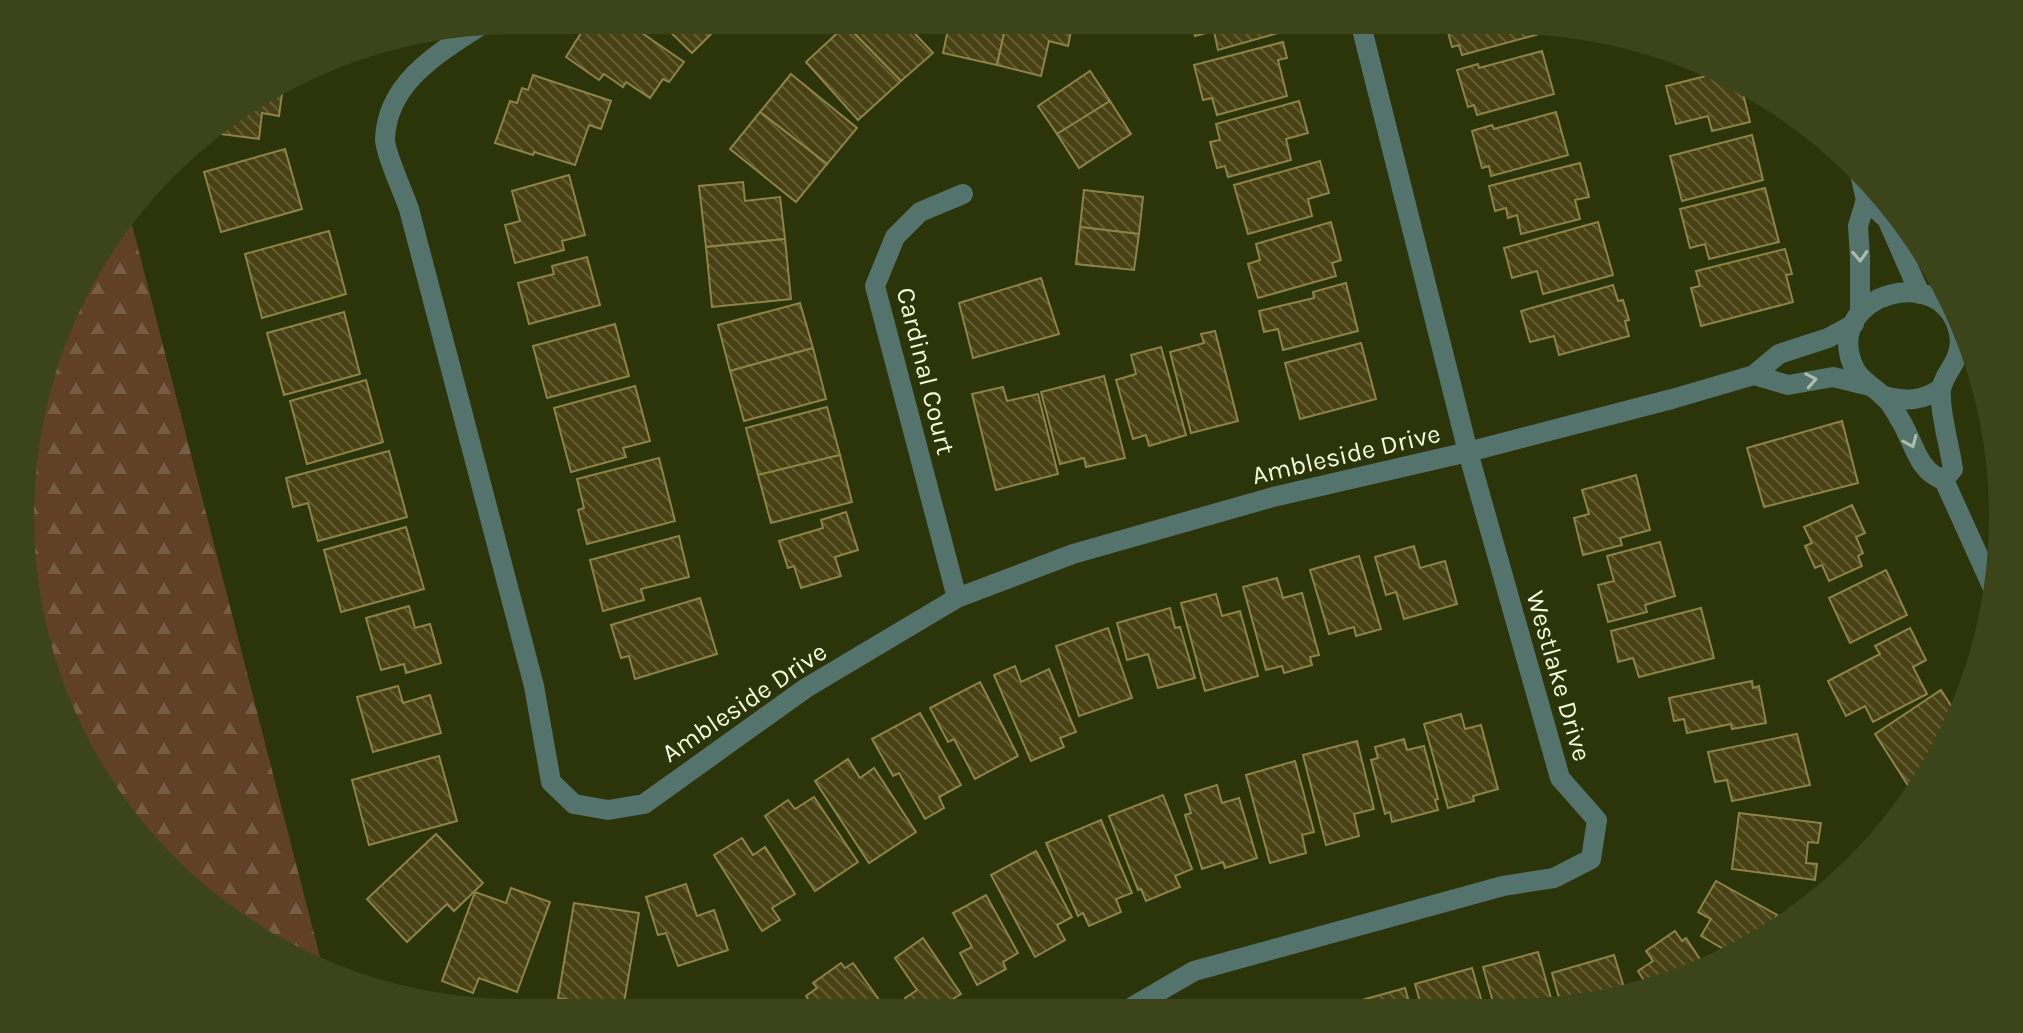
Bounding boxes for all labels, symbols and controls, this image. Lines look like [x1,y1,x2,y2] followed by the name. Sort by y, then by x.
[1851,250,1868,263] one-way arrow
[890,284,961,458] street label: Cardinal Court
[1805,373,1818,390] one-way arrow
[1249,418,1443,491] street label: Ambleside Drive
[1902,433,1918,448] one-way arrow
[1519,587,1598,765] street label: Westlake Drive
[656,636,833,769] street label: Ambleside Drive

